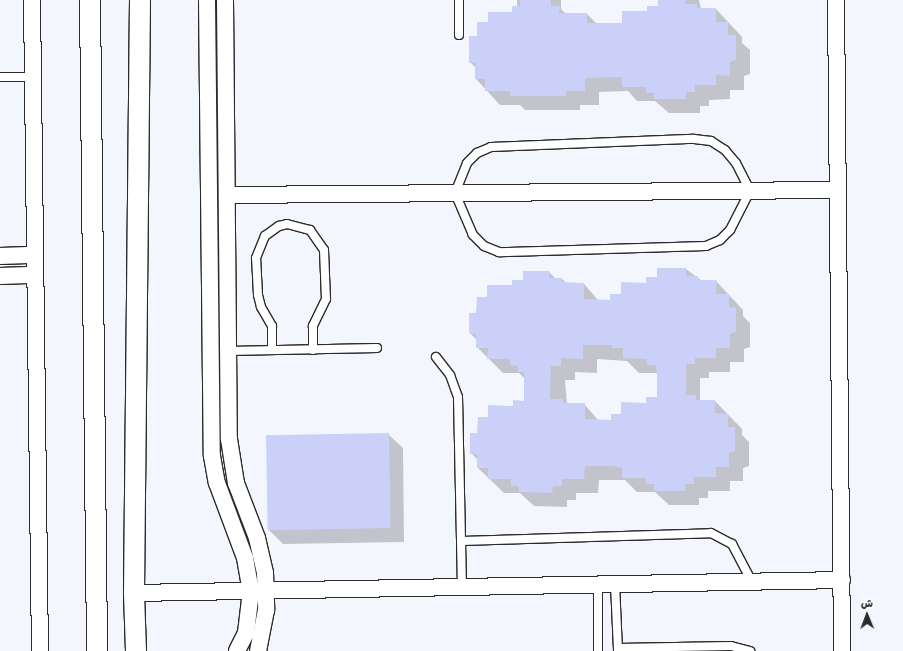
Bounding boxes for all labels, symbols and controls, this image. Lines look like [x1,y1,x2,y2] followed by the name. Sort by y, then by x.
[847,595,887,635] north arrow
[861,596,873,610] text: ش

